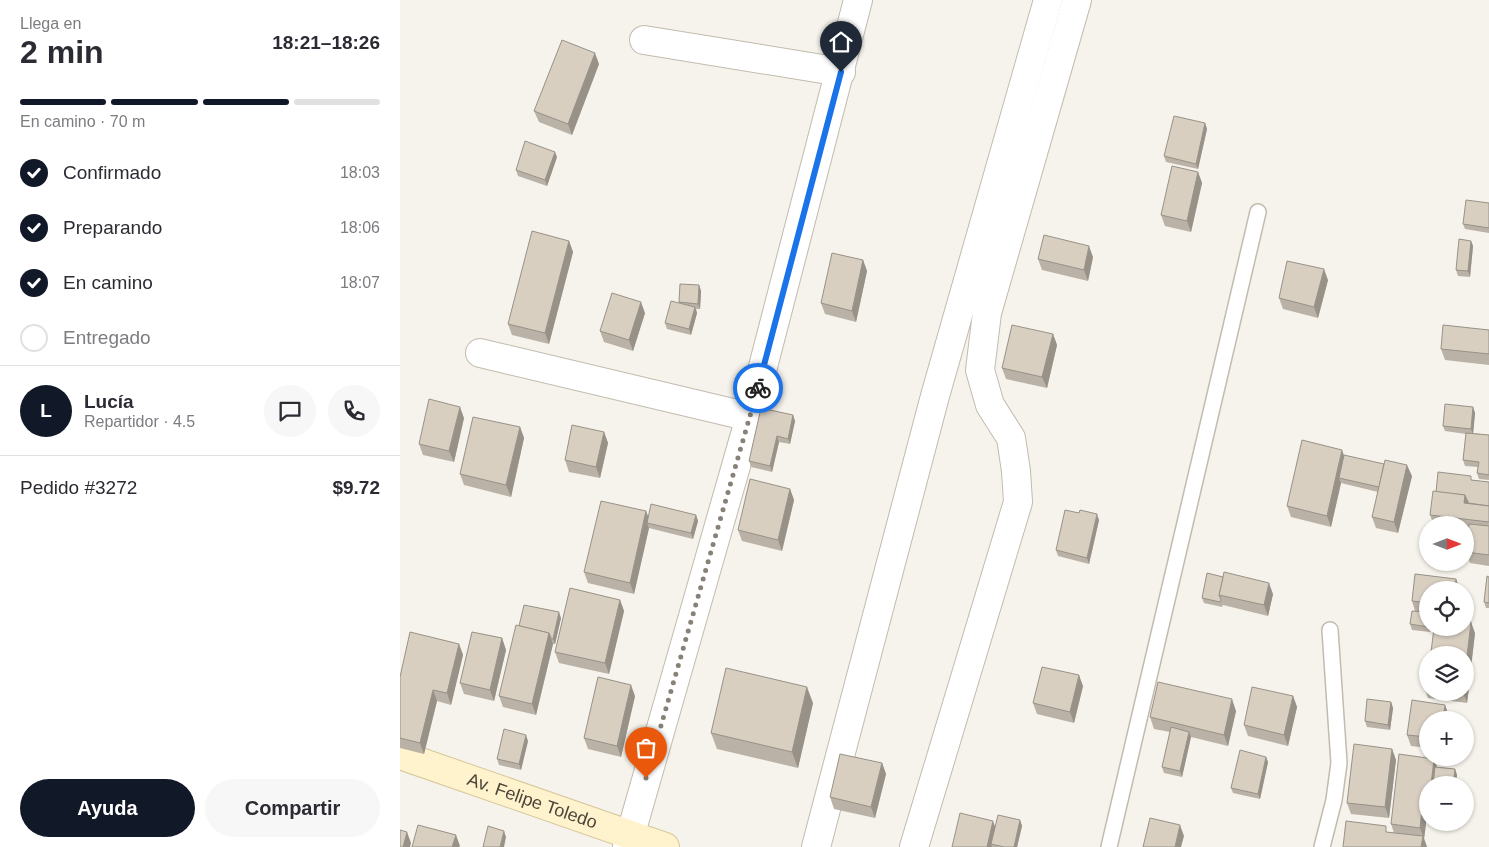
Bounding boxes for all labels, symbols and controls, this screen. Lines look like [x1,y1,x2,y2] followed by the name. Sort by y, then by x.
[20,15,81,32] text: Llega en
[820,21,862,72] pin
[827,28,855,56] icon: home
[272,32,380,53] text: 18:21–18:26
[20,34,104,70] text: 2 min
[20,113,145,130] text: En camino · 70 m
[20,159,48,187] icon: check
[63,162,161,183] text: Confirmado
[340,164,380,181] text: 18:03
[20,214,48,242] icon: check
[63,217,162,238] text: Preparando
[340,219,380,236] text: 18:06
[20,269,48,297] icon: check
[63,272,153,293] text: En camino
[340,274,380,291] text: 18:07
[63,327,151,348] text: Entregado
[733,363,783,413] courier
[744,374,772,402] icon: bike
[264,385,316,437] button: chat
[328,385,380,437] button: phone
[84,391,134,412] text: Lucía
[40,400,52,421] text: L
[84,413,195,430] text: Repartidor · 4.5
[20,477,137,498] text: Pedido #3272
[332,477,380,498] text: $9.72
[1419,516,1474,571] north arrow
[1419,516,1474,831] map controls
[1419,581,1474,636] button: locate
[1419,646,1474,701] button: layers
[1419,711,1474,766] button: +
[625,727,667,778] pin
[632,734,660,762] icon: bag
[465,769,600,833] street label: Av. Felipe Toledo
[1419,776,1474,831] button: −
[20,779,195,837] button: Ayuda
[205,779,380,837] button: Compartir

